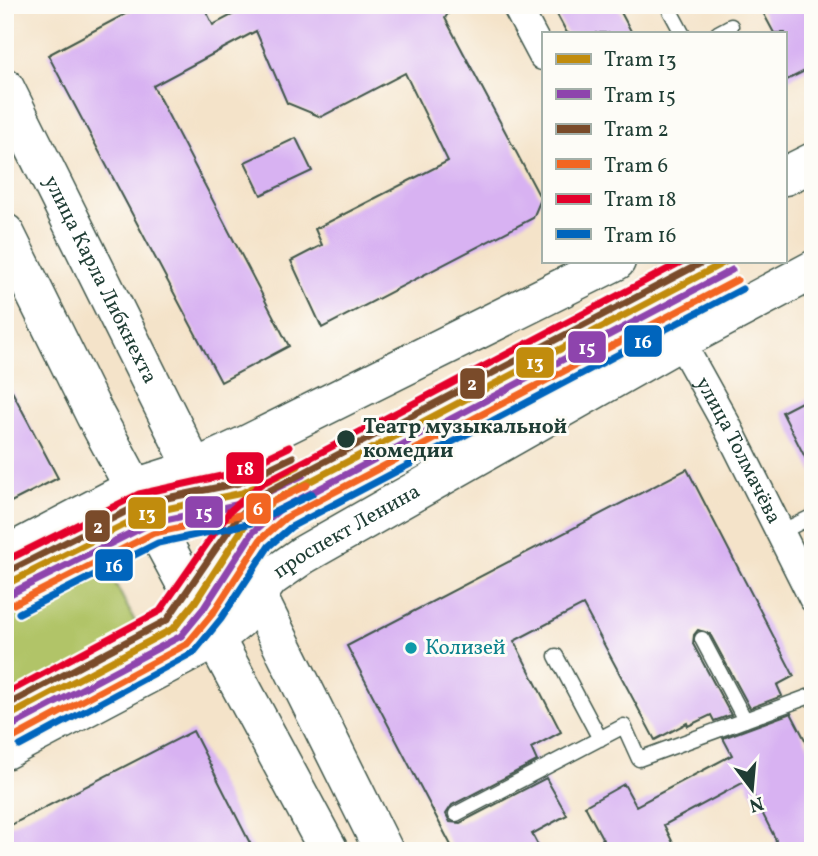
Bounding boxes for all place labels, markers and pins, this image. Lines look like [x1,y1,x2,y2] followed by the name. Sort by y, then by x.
[363,413,567,466] place label: Театр музыкальной комедии
[335,428,357,450] marker: Театр музыкальной комедии
[425,634,506,663] place label: Колизей
[403,640,419,656] marker: Колизей

